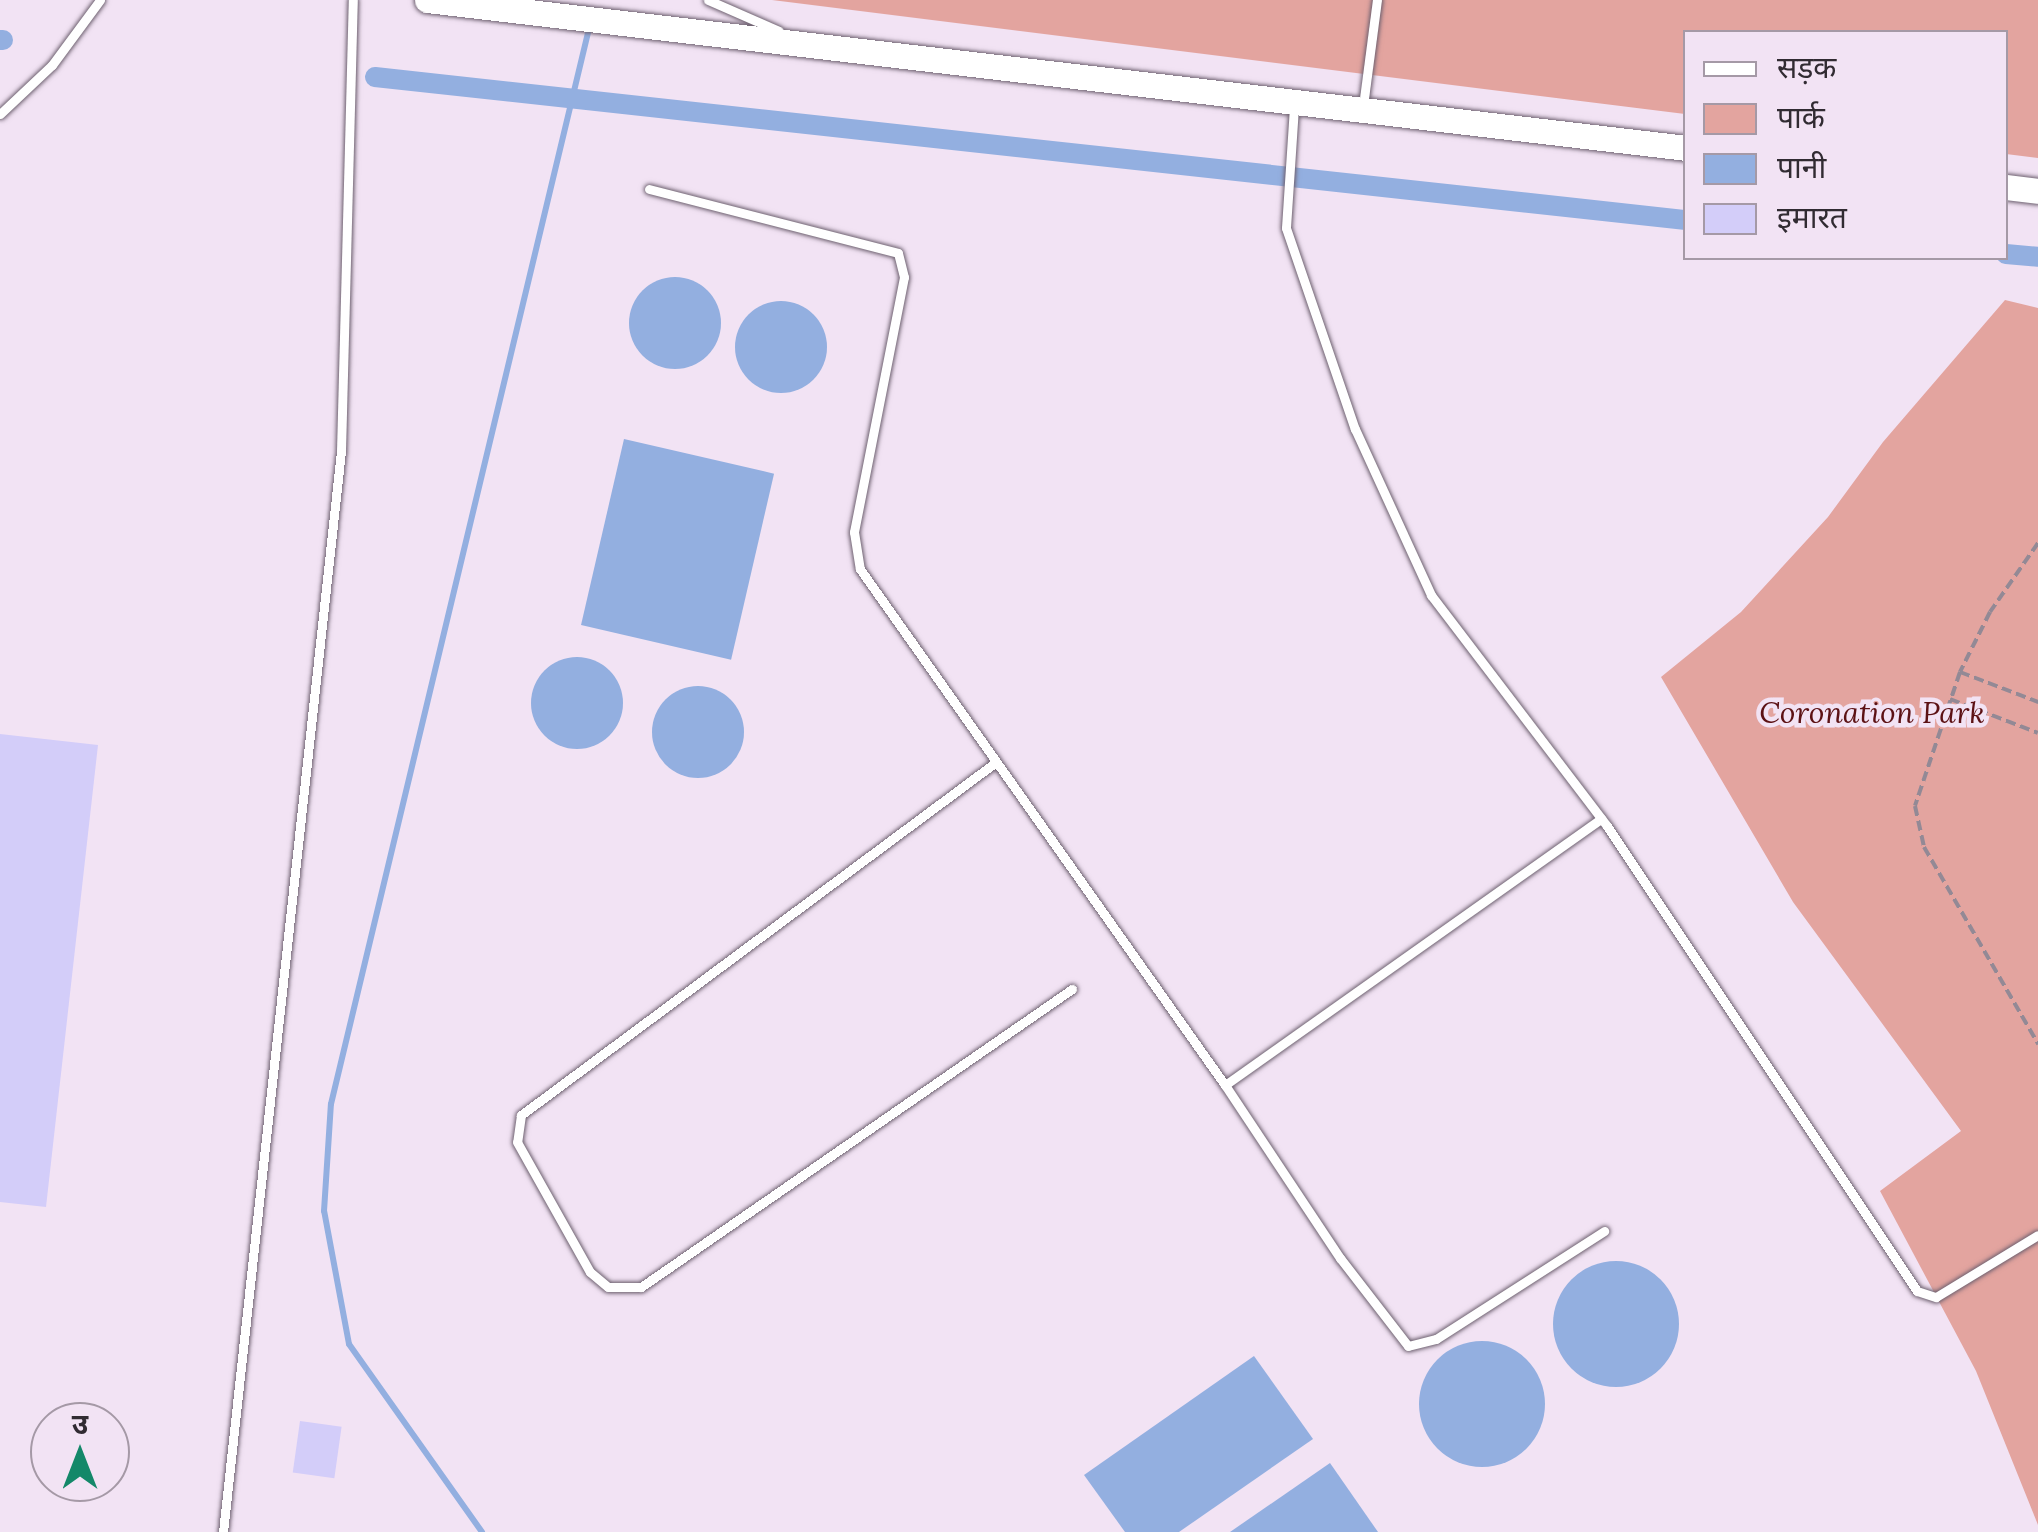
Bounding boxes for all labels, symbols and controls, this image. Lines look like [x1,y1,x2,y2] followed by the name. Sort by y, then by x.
[1683,30,2008,260] legend
[1777,48,1836,86] text: सड़क
[1777,98,1825,136] text: पार्क
[1777,148,1826,186] text: पानी
[1777,198,1847,236] text: इमारत
[1759,694,1985,730] park label: Coronation Park
[30,1402,130,1502] north arrow
[72,1406,88,1442] text: उ

